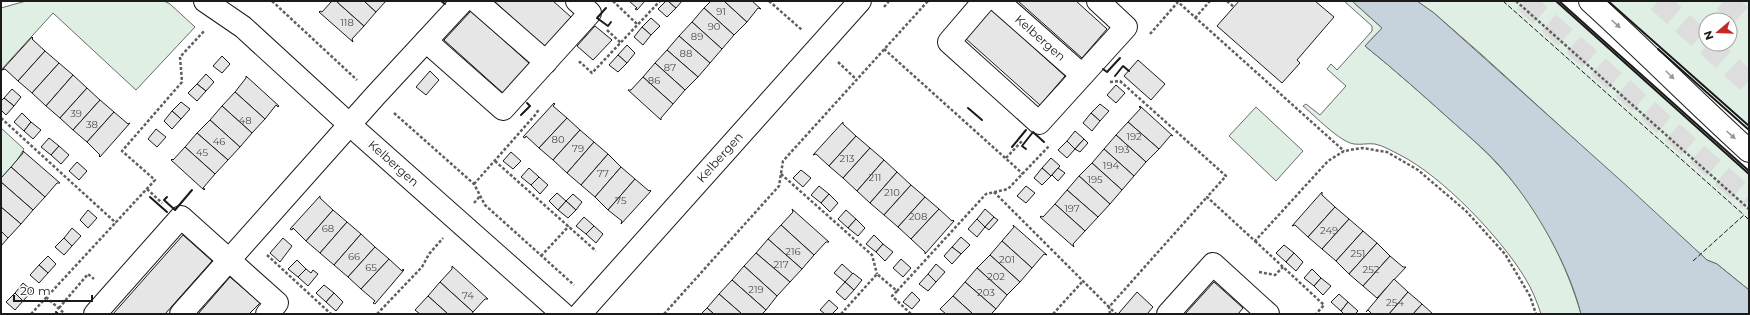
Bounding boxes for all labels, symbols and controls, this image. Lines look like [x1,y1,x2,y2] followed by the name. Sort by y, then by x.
[716,5,726,18] house number: 91
[1012,11,1069,64] street label: Kelbergen
[1698,12,1738,52] north arrow
[340,16,354,29] house number: 118
[708,20,721,33] house number: 90
[1611,20,1621,29] one-way arrow
[1700,29,1717,42] text: N
[691,30,703,43] house number: 89
[680,47,692,60] house number: 88
[664,61,676,74] house number: 87
[1665,70,1675,80] one-way arrow
[648,74,660,87] house number: 86
[70,107,82,120] house number: 39
[238,114,252,127] house number: 48
[86,118,98,131] house number: 38
[693,129,746,185] street label: Kelbergen
[1126,130,1142,143] house number: 192
[1727,130,1736,139] one-way arrow
[552,133,565,146] house number: 80
[213,135,225,148] house number: 46
[365,137,422,189] street label: Kelbergen
[572,142,584,155] house number: 79
[1114,143,1130,156] house number: 193
[196,146,208,159] house number: 45
[840,152,855,165] house number: 213
[1103,159,1120,172] house number: 194
[597,167,609,180] house number: 77
[869,171,881,184] house number: 211
[1087,173,1103,186] house number: 195
[884,186,900,199] house number: 210
[615,194,627,207] house number: 75
[1064,202,1080,215] house number: 197
[909,210,927,223] house number: 208
[322,222,334,235] house number: 68
[1320,224,1338,237] house number: 249
[785,245,801,258] house number: 216
[1351,247,1365,260] house number: 251
[348,250,360,263] house number: 66
[999,253,1015,266] house number: 201
[773,258,789,271] house number: 217
[365,261,377,274] house number: 65
[1363,263,1380,276] house number: 252
[987,270,1005,283] house number: 202
[14,277,92,303] scale bar
[20,283,51,298] text: 20 m
[748,283,764,296] house number: 219
[977,286,995,299] house number: 203
[462,289,474,302] house number: 74
[1386,296,1404,309] house number: 254

